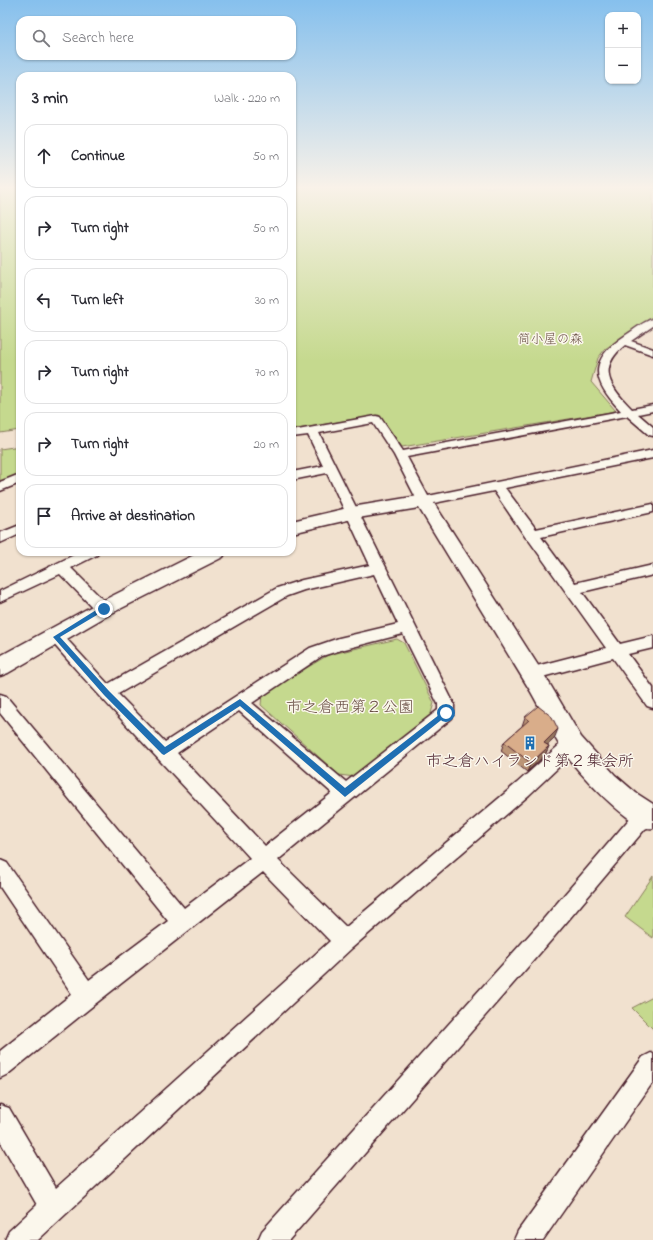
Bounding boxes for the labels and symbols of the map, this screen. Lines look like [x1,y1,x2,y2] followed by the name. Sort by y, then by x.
[517,330,583,349] park label: 筒小屋の森
[95,600,113,618] route end
[286,696,414,720] park label: 市之倉西第２公園
[437,704,455,722] route start
[522,735,538,751] building icon: 市之倉ハイランド第２集会所
[426,750,634,774] place label: 市之倉ハイランド第２集会所

